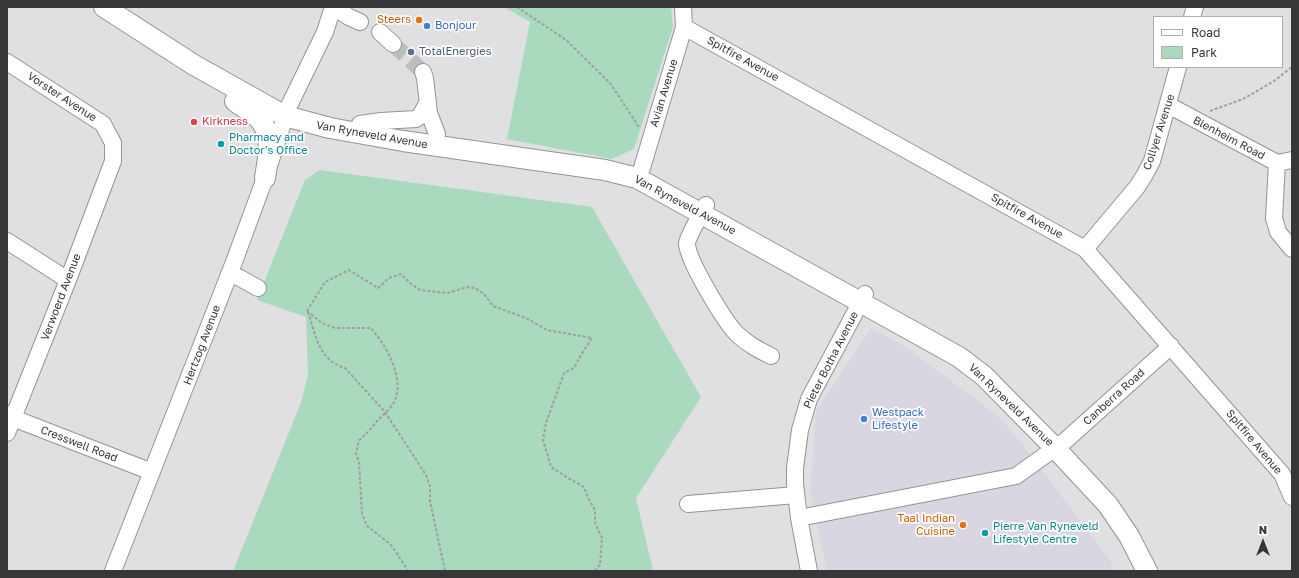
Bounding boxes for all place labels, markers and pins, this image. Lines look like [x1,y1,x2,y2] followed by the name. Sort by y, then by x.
[377,13,411,27] place label: Steers
[414,15,424,25] marker: Steers
[435,19,476,33] place label: Bonjour
[422,21,432,31] marker: Bonjour
[419,45,492,59] place label: TotalEnergies
[406,47,416,57] marker: TotalEnergies
[202,115,248,129] place label: Kirkness
[189,117,199,127] marker: Kirkness
[229,131,308,157] place label: Pharmacy and Doctor's Office
[216,139,226,149] marker: Pharmacy and Doctor's Office
[872,406,924,432] place label: Westpack Lifestyle
[859,414,869,424] marker: Westpack Lifestyle
[898,512,955,538] place label: Taal Indian Cuisine
[958,520,968,530] marker: Taal Indian Cuisine
[993,520,1099,546] place label: Pierre Van Ryneveld Lifestyle Centre
[980,528,990,538] marker: Pierre Van Ryneveld Lifestyle Centre

